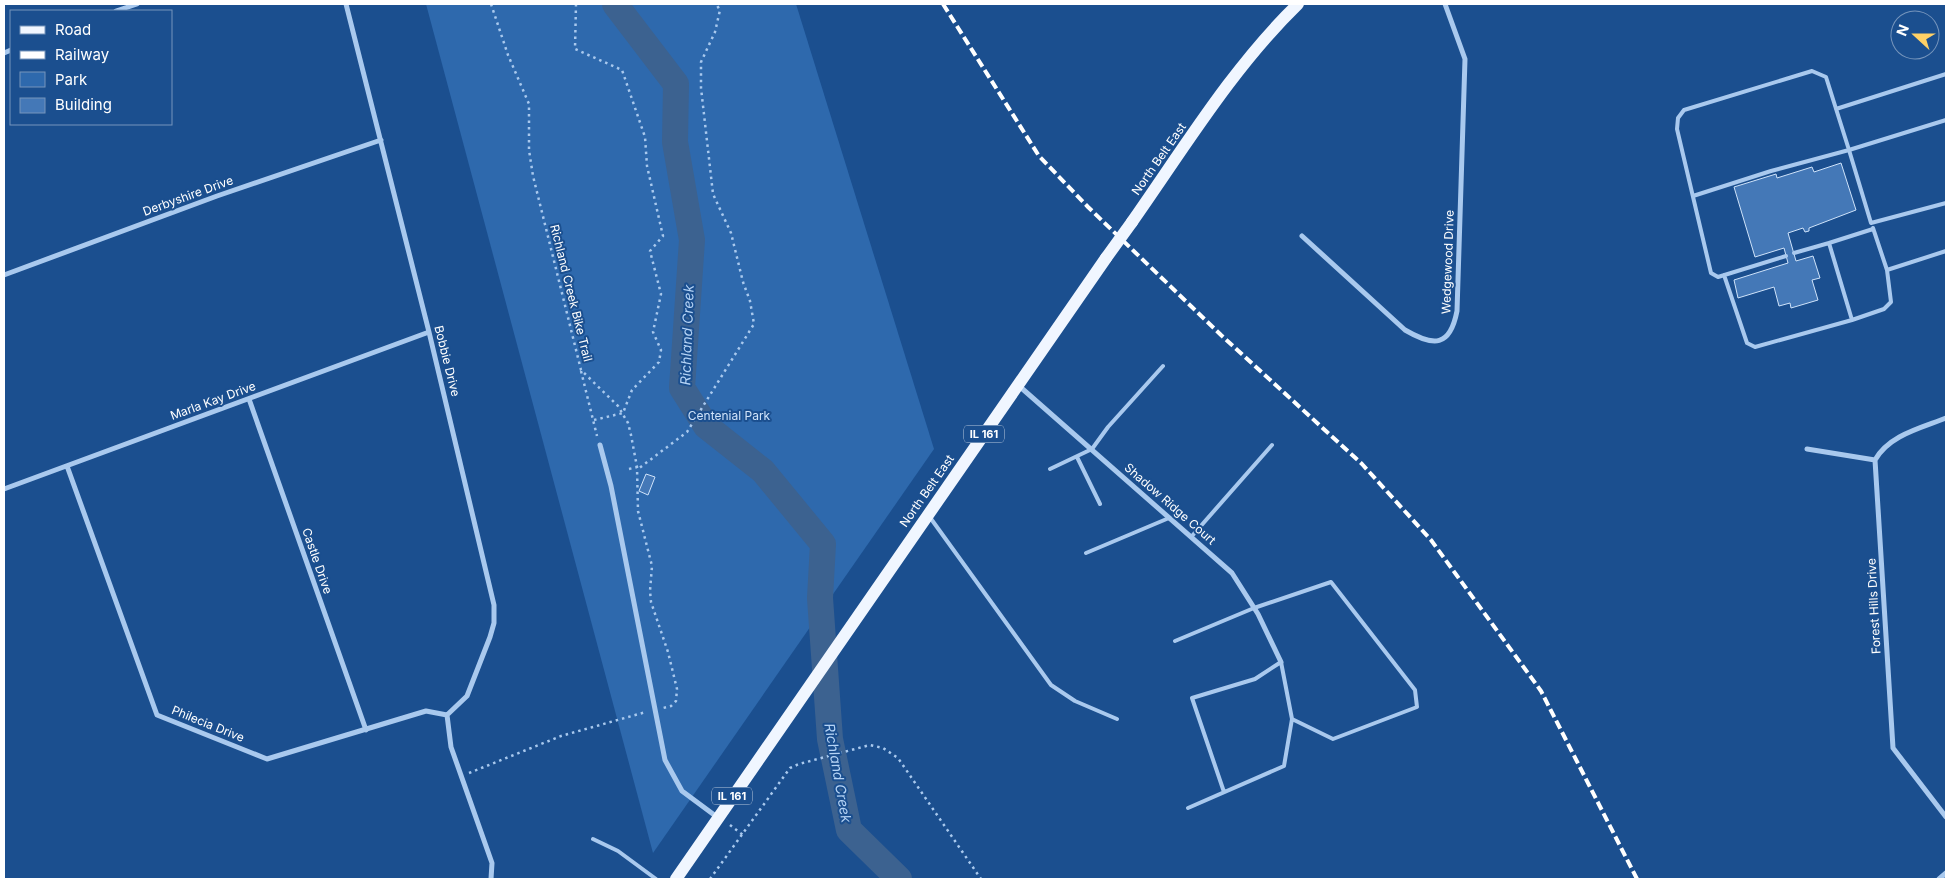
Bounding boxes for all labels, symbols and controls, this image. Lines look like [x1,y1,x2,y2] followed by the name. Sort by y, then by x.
[10,10,172,125] legend
[1890,10,1940,60] north arrow
[55,20,91,39] text: Road
[1893,22,1912,38] text: N
[55,45,110,64] text: Railway
[55,70,88,89] text: Park
[55,95,112,114] text: Building
[1128,120,1189,198] street label: North Belt East
[141,172,235,219] street label: Derbyshire Drive
[1438,210,1457,314] street label: Wedgewood Drive
[547,223,596,363] street label: Richland Creek Bike Trail
[676,284,697,386] water label: Richland Creek
[431,324,464,398] street label: Bobbie Drive
[168,378,258,423] street label: Marla Kay Drive
[688,408,771,423] park label: Centenial Park
[964,426,1004,442] road number: IL 161
[896,452,957,530] street label: North Belt East
[1121,460,1219,548] street label: Shadow Ridge Court
[299,526,336,596] street label: Castle Drive
[1864,558,1883,654] street label: Forest Hills Drive
[170,702,247,745] street label: Philecia Drive
[821,722,856,824] water label: Richland Creek
[712,788,752,804] road number: IL 161

